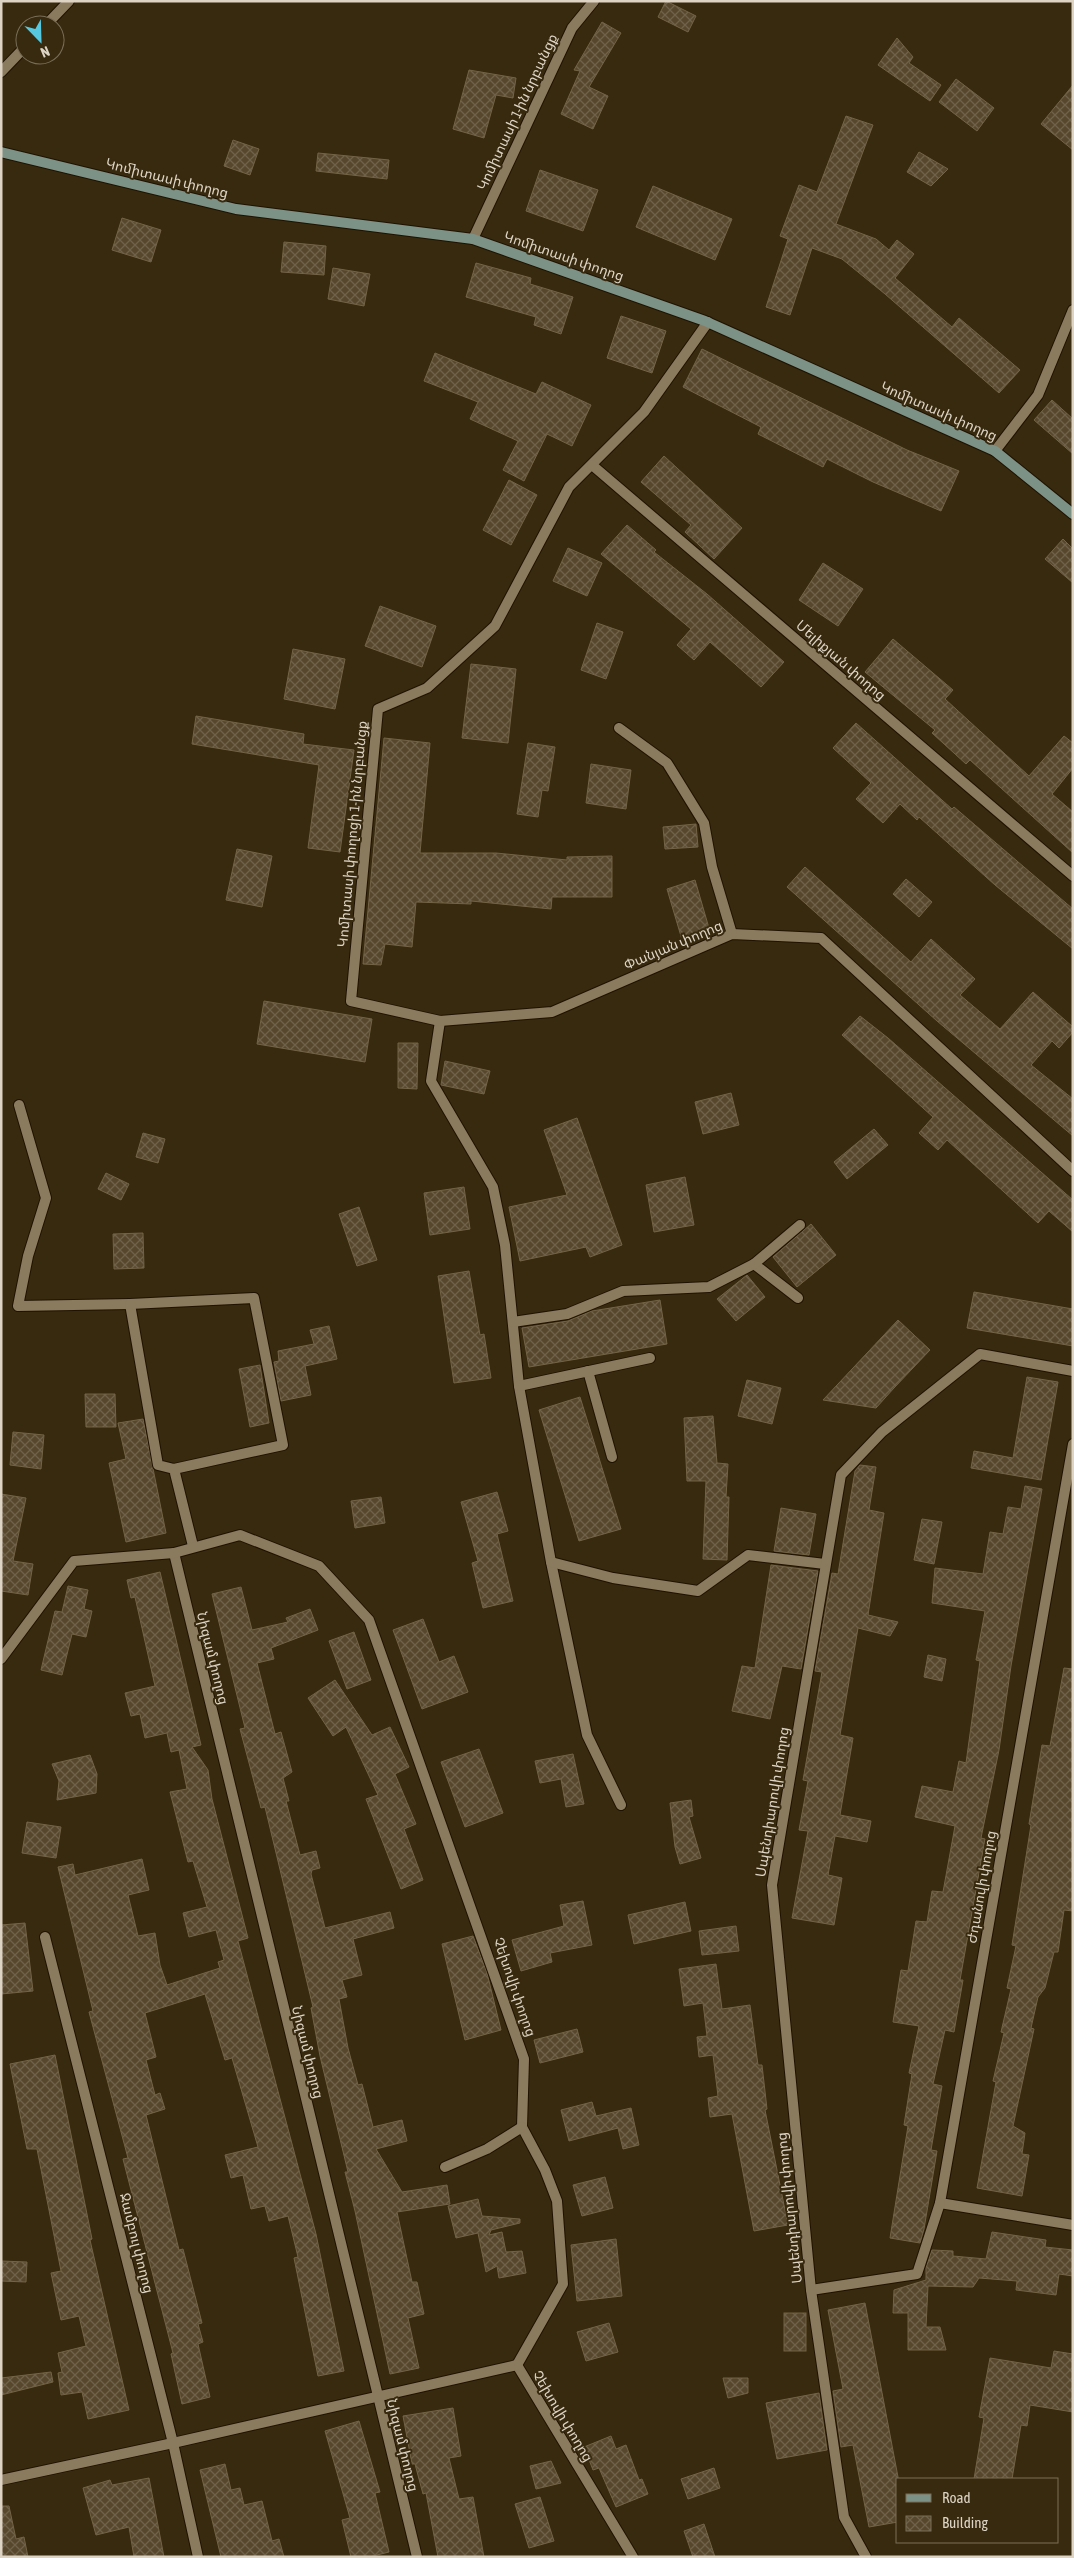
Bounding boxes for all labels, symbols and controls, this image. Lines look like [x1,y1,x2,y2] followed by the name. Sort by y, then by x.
[15,15,65,65] north arrow
[474,31,560,193] street label: Կոմիտասի 1-ին նրբանցք
[38,43,52,61] text: N
[104,155,230,201] street label: Կոմիտասի փողոց
[502,228,626,284] street label: Կոմիտասի փողոց
[878,378,1000,444] street label: Կոմիտասի փողոց
[793,617,889,703] street label: Մելիքյան փողոց
[334,720,370,948] street label: Կոմիտասի փողոցի 1-ին նրբանցք
[621,917,725,973] street label: Փանյան փողոց
[194,1610,232,1706] street label: Նիզամ փողոց
[752,1726,792,1878] street label: Սպենդիարովի փողոց
[963,1829,999,1945] street label: Ժդանովի փողոց
[491,1935,539,2039] street label: Չեխովի փողոց
[289,2004,327,2100] street label: Նիզամ փողոց
[773,2132,805,2284] street label: Սպենդիարովի փողոց
[117,2191,157,2295] street label: Ջամբուլ փողոց
[529,2367,597,2465] street label: Չեխովի փողոց
[384,2397,422,2493] street label: Նիզամ փողոց
[896,2478,1059,2543] legend
[942,2489,971,2506] text: Road
[942,2514,988,2531] text: Building

